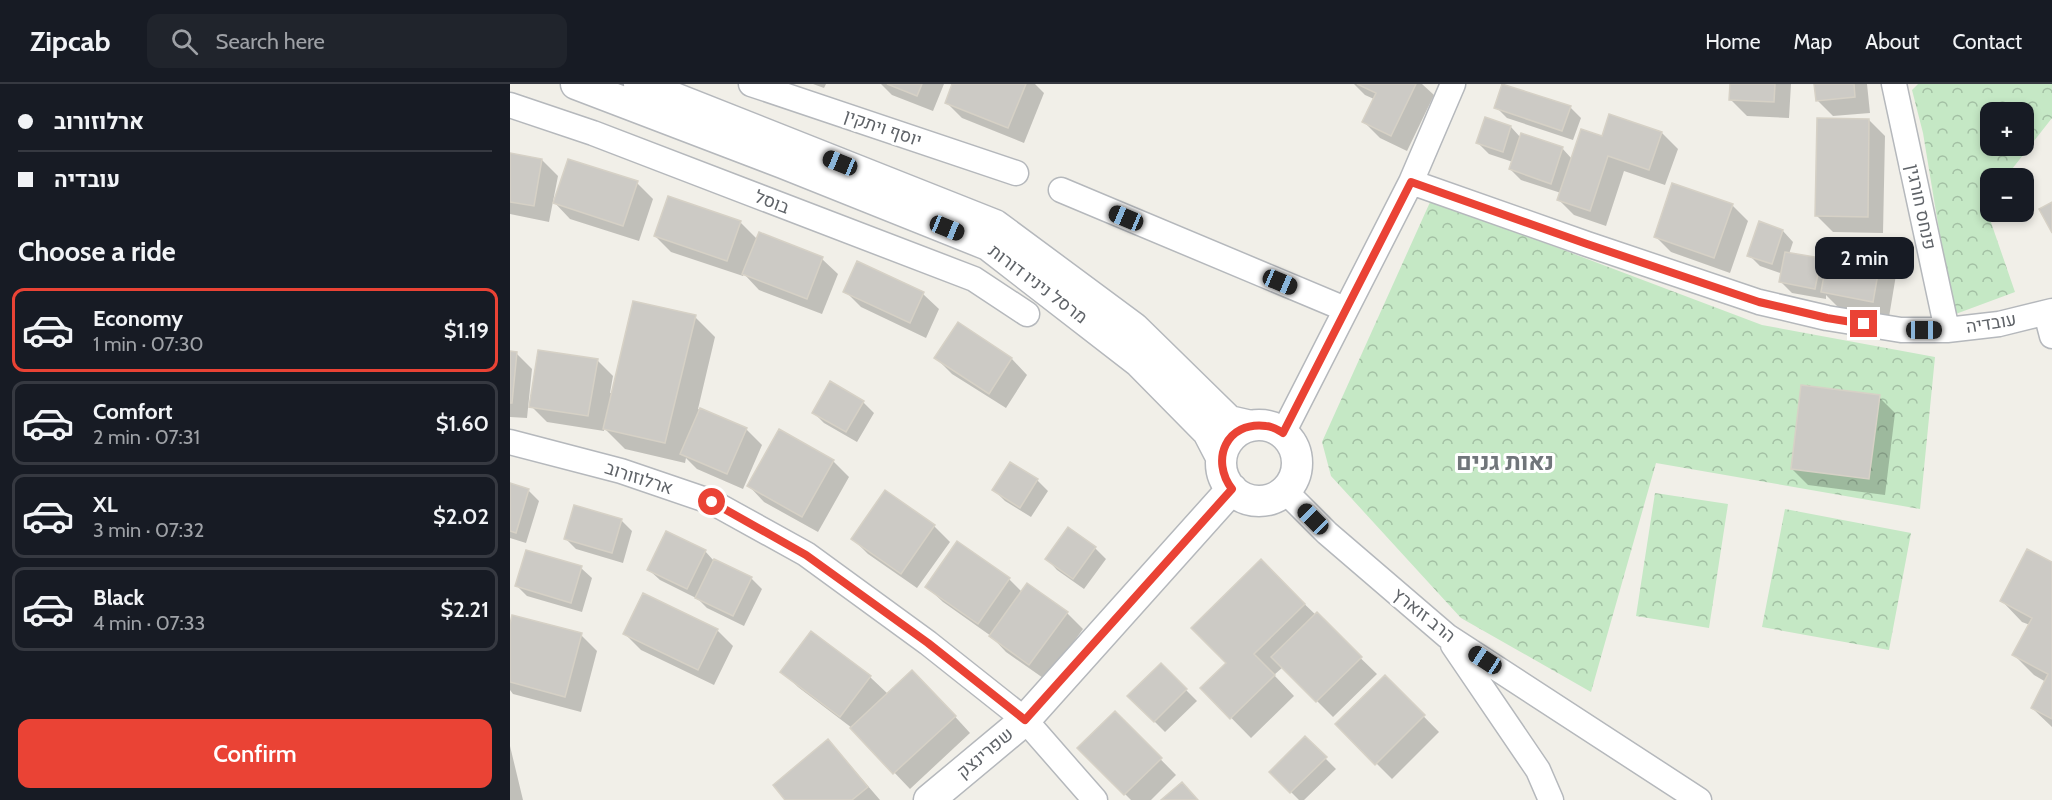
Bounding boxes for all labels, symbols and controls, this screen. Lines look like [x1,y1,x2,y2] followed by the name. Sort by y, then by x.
[147,14,567,68] search box
[30,24,111,58] text: Zipcab
[168,25,201,58] icon: search
[216,28,325,55] text: Search here
[1705,29,1761,54] text: Home
[1794,29,1832,54] text: Map
[1865,29,1919,54] text: About
[1952,29,2022,54] text: Contact
[1980,102,2034,222] map controls
[1980,102,2034,156] button: +
[841,104,925,152] street label: יוסף ויתקין
[54,108,144,135] text: ארלוזורוב
[820,148,860,178] car
[1901,162,1941,252] street label: פנחס חורגין
[54,166,120,193] text: עובדיה
[1980,168,2034,222] button: −
[751,185,793,219] street label: בוסל
[1106,203,1146,233] car
[927,213,967,243] car
[18,235,176,268] text: Choose a ride
[1814,237,1914,279] callout: 2 min
[984,240,1092,328] street label: מרסל ניניו דורות
[1840,246,1889,270] text: 2 min
[1260,267,1300,297] car
[21,303,75,357] icon: car
[93,305,183,332] text: Economy
[1964,308,2018,338] street label: עובדיה
[1850,310,1877,337] route end
[444,317,489,344] text: $1.19
[1906,321,1942,339] car
[93,332,203,356] text: 1 min · 07:30
[21,396,75,450] icon: car
[93,398,172,425] text: Comfort
[436,410,489,437] text: $1.60
[93,425,200,449] text: 2 min · 07:31
[1456,447,1554,476] district label: נאות גנים
[602,457,676,499] street label: ארלוזורוב
[698,488,725,515] route start
[21,489,75,543] icon: car
[93,491,118,518] text: XL
[1294,500,1332,538] car
[433,503,489,530] text: $2.02
[93,518,204,542] text: 3 min · 07:32
[21,582,75,636] icon: car
[1388,583,1460,647] street label: הרב זוארץ
[93,584,144,611] text: Black
[440,596,489,623] text: $2.21
[93,611,205,635] text: 4 min · 07:33
[1465,643,1505,677] car
[18,719,492,788] button: Confirm
[952,723,1018,783] street label: שפרינצק

